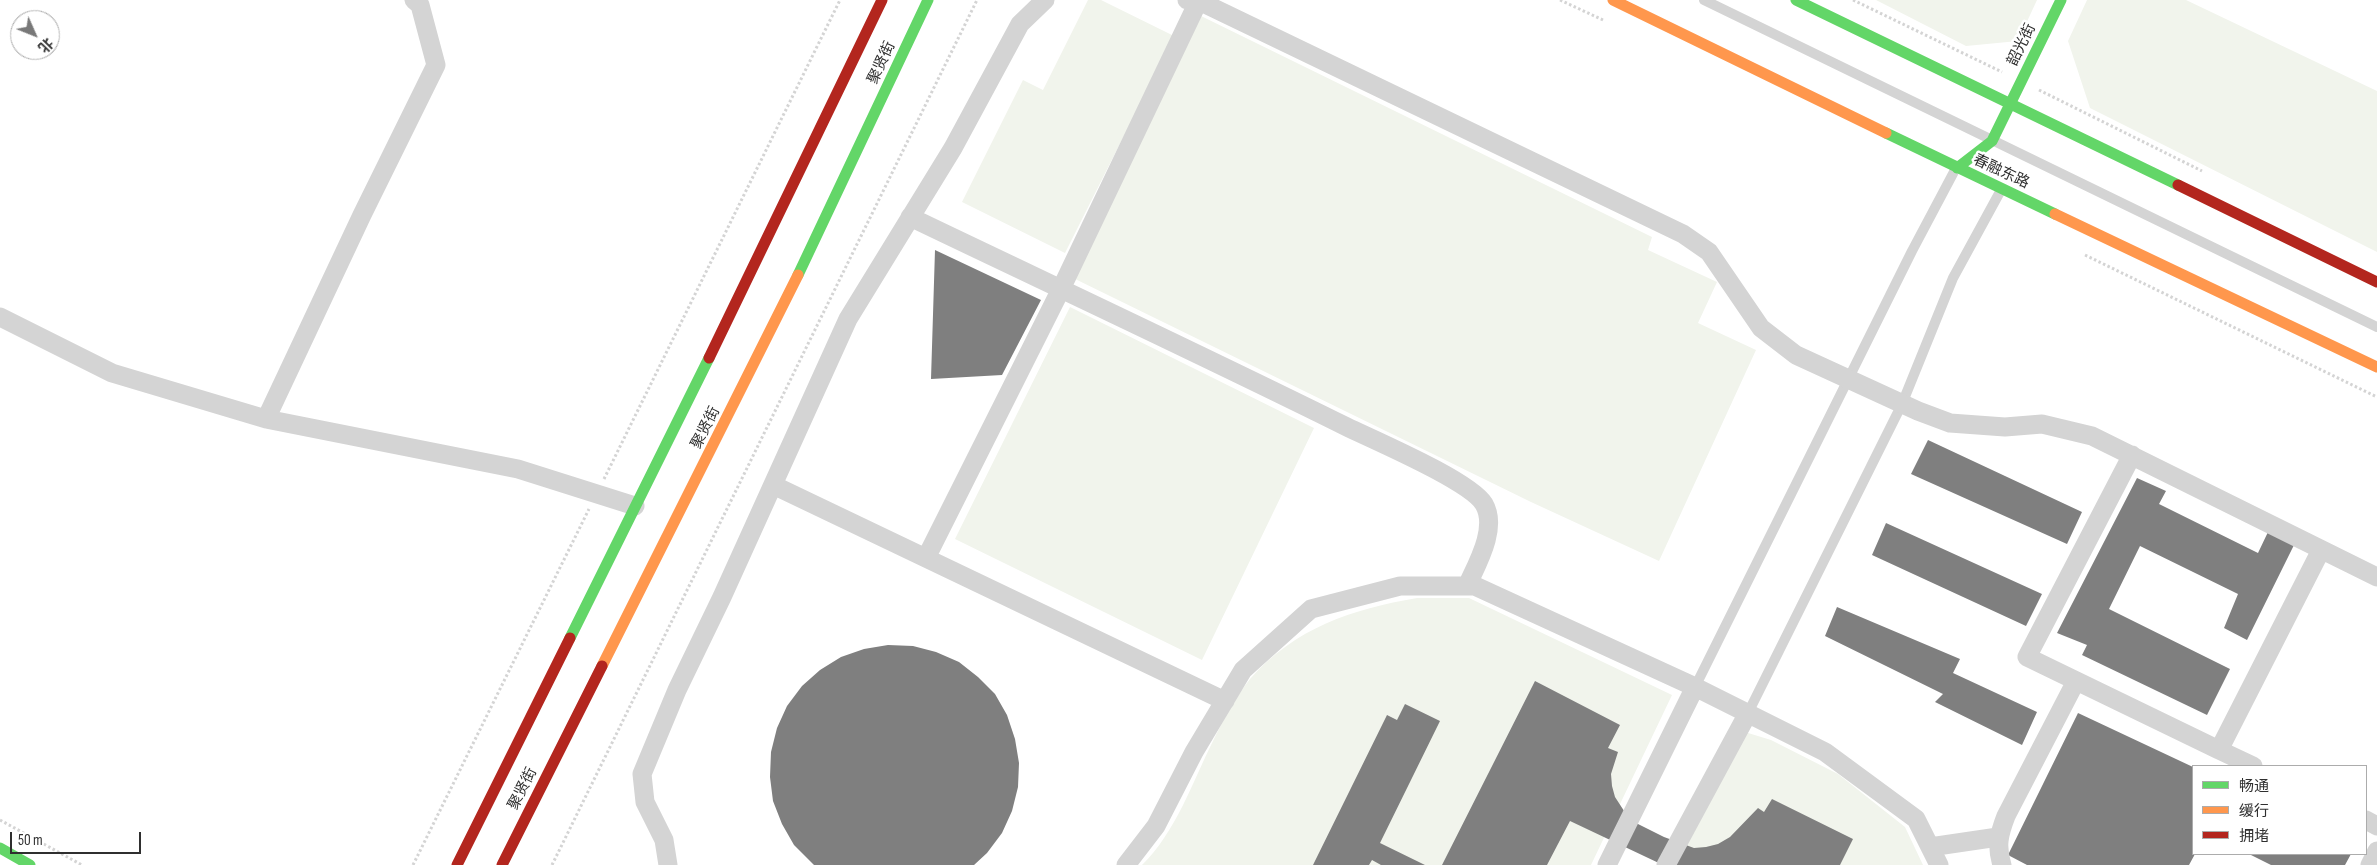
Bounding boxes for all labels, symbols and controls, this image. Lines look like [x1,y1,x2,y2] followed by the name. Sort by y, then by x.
[10,10,60,60] north arrow
[2004,21,2040,69] street label: 韶光街
[34,34,56,56] text: 北
[864,39,900,87] street label: 聚贤街
[1970,151,2032,193] street label: 春融东路
[688,404,724,452] street label: 聚贤街
[505,765,541,813] street label: 聚贤街
[2192,765,2367,855] legend
[2239,777,2269,796] text: 畅通
[2239,802,2269,821] text: 缓行
[12,822,144,854] scale bar
[2239,827,2269,846] text: 拥堵
[18,831,43,850] text: 50 m

